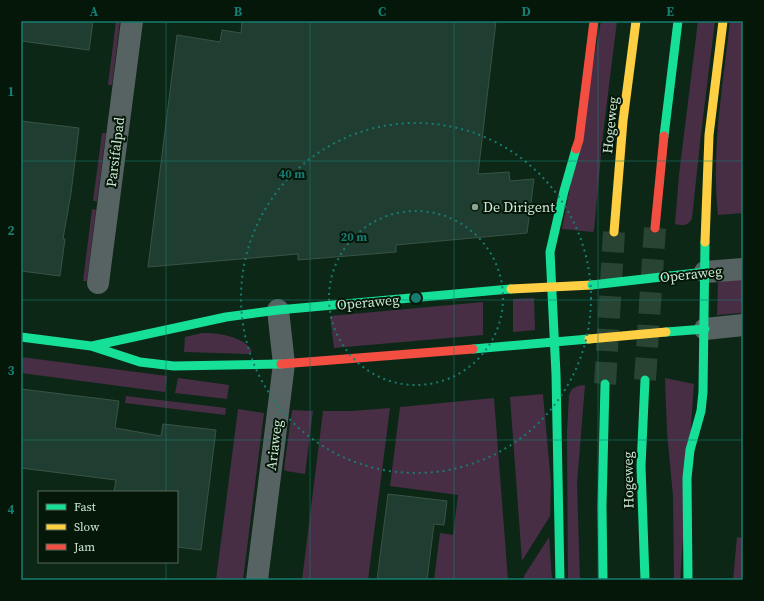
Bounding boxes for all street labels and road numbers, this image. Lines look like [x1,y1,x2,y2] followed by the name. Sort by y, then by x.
[597,95,623,155] street label: Hogeweg
[101,116,129,188] street label: Parsifalpad
[659,261,723,287] street label: Operaweg
[336,289,400,315] street label: Operaweg
[261,418,287,472] street label: Ariaweg
[618,451,638,509] street label: Hogeweg

